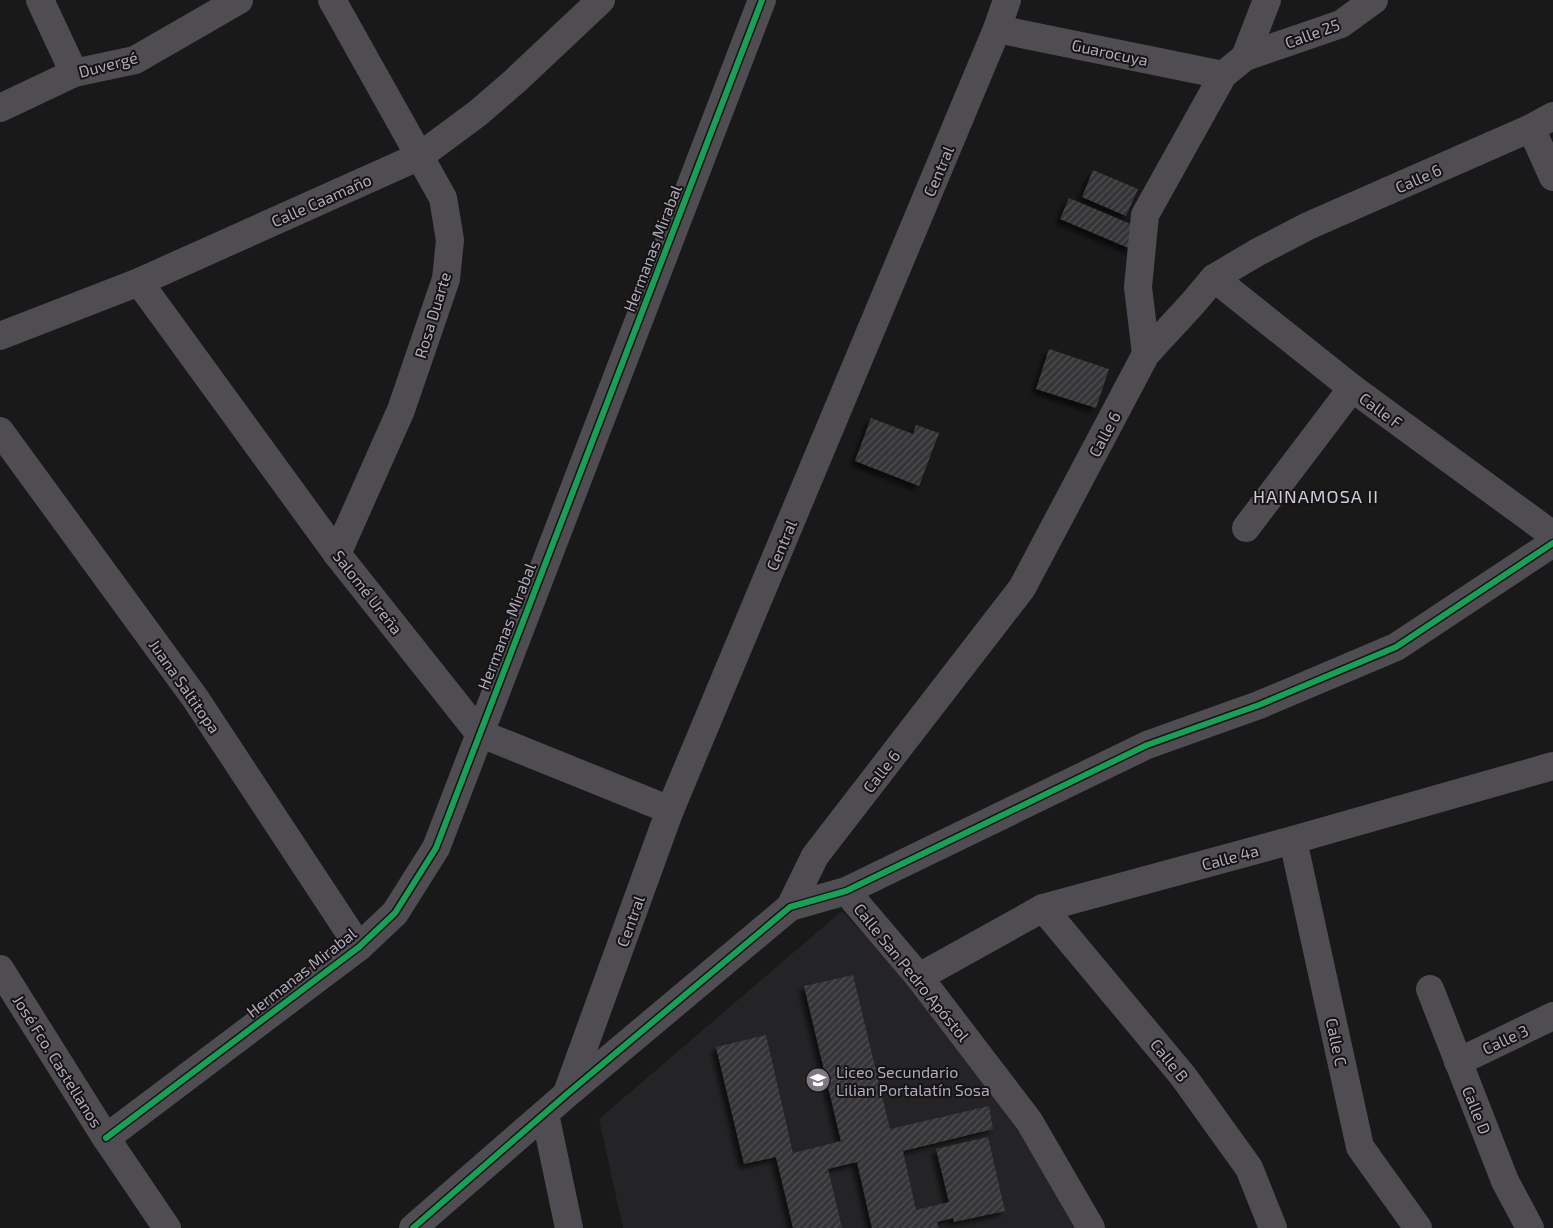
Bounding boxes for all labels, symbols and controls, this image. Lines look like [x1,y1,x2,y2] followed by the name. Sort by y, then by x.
[1282,14,1342,52] street label: Calle 25
[1070,35,1150,69] street label: Guarocuya
[76,47,140,81] street label: Duvergé
[919,143,957,199] street label: Central
[1392,159,1444,197] street label: Calle 6
[268,169,374,231] street label: Calle Caamaño
[619,182,685,314] street label: Hermanas Mirabal
[410,270,454,360] street label: Rosa Duarte
[1356,388,1406,432] street label: Calle F
[1084,408,1124,460] street label: Calle 6
[1253,485,1379,507] district label: HAINAMOSA II
[762,517,800,573] street label: Central
[329,546,407,638] street label: Salomé Ureña
[473,560,539,692] street label: Hermanas Mirabal
[145,635,225,737] street label: Juana Saltitopa
[859,746,903,796] street label: Calle 6
[1199,840,1261,874] street label: Calle 4a
[612,893,648,949] street label: Central
[850,899,974,1045] street label: Calle San Pedro Apóstol
[242,923,360,1021] street label: Hermanas Mirabal
[9,991,107,1131] street label: José Fco. Castellanos
[1323,1016,1351,1068] street label: Calle C
[1479,1020,1531,1058] street label: Calle 3
[1147,1035,1193,1085] street label: Calle B
[836,1062,990,1099] place label: Liceo Secundario Lilian Portalatín Sosa
[805,1067,831,1093] school or university icon: Liceo Secundario Lilian Portalatín Sosa
[1459,1083,1495,1137] street label: Calle D

